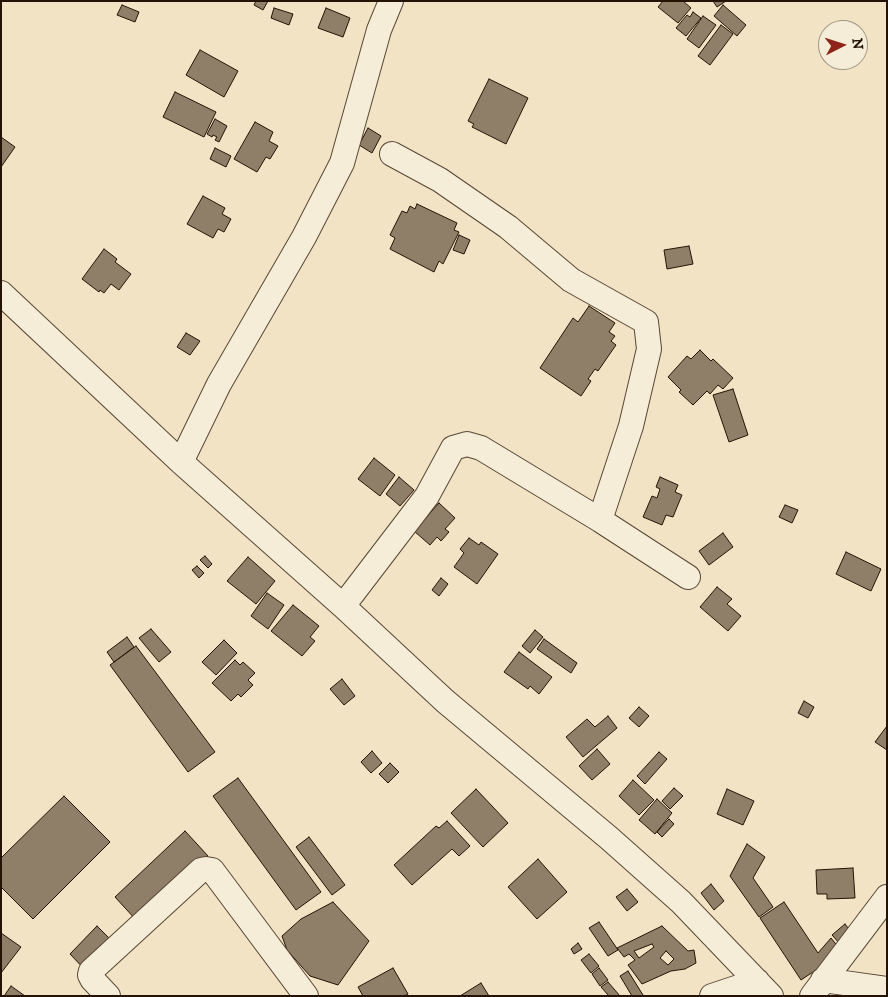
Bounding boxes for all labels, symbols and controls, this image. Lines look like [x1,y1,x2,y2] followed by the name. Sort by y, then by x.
[818,20,868,70] north arrow
[847,37,866,50] text: N

